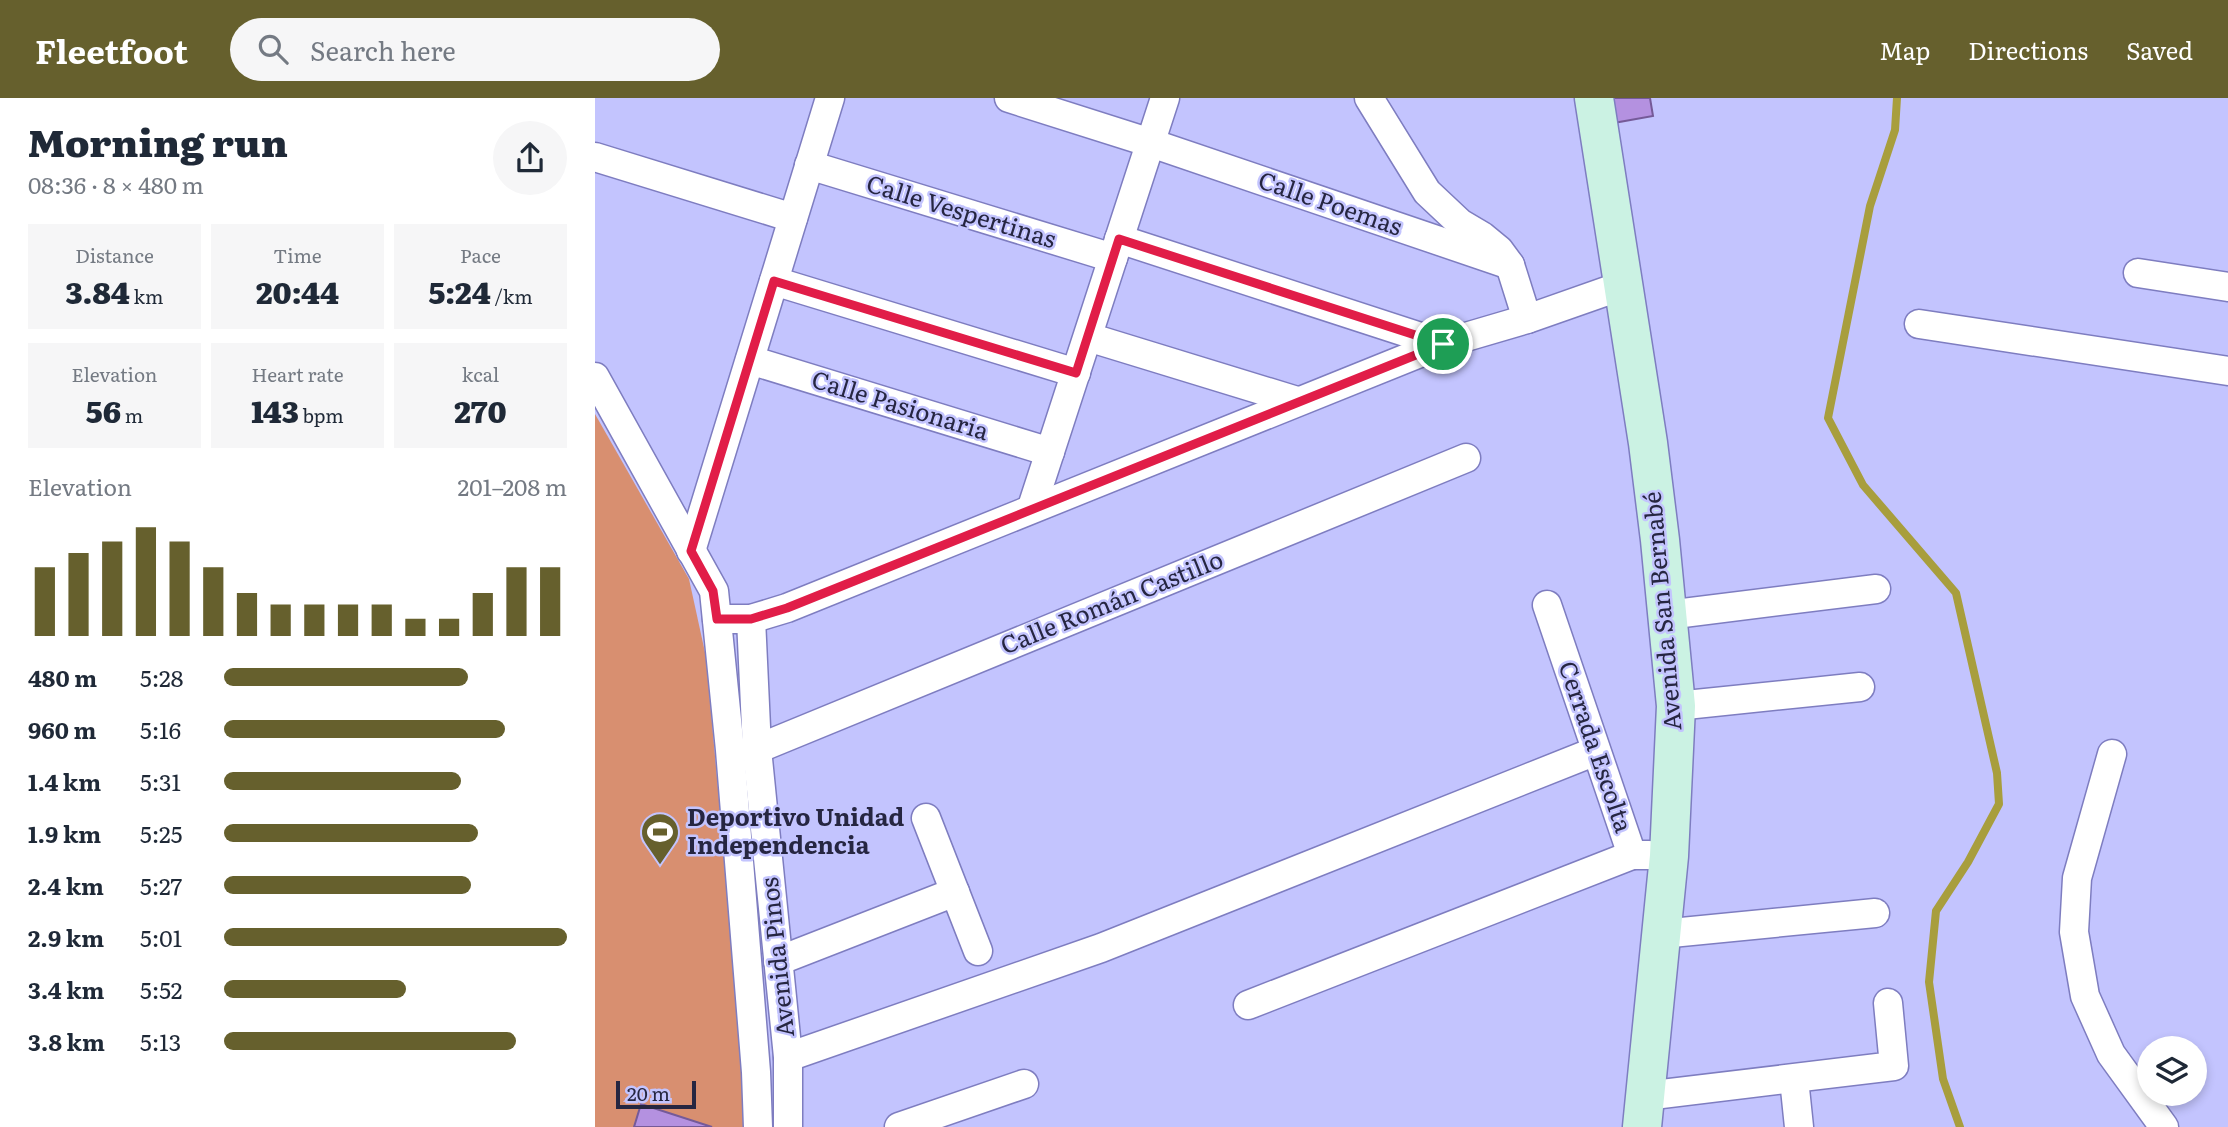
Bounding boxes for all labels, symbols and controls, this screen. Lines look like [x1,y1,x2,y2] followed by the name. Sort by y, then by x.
[230,18,720,81] search box
[35,25,188,74] text: Fleetfoot
[254,30,292,68] icon: search
[310,30,456,69] text: Search here
[1879,32,1930,67] text: Map
[1968,32,2088,67] text: Directions
[2126,32,2193,67] text: Saved
[28,112,288,169] text: Morning run
[493,121,567,195] button: share
[1254,161,1408,243] street label: Calle Poemas
[863,164,1061,255] street label: Calle Vespertinas
[28,167,204,201] text: 08:36 · 8 × 480 m
[75,241,154,269] text: Distance
[273,241,322,269] text: Time
[460,241,501,269] text: Pace
[66,269,130,313] text: 3.84
[256,269,339,313] text: 20:44
[428,269,491,313] text: 5:24
[130,282,163,310] text: km
[491,282,533,310] text: /km
[1413,314,1473,374] pin
[1424,325,1462,363] icon: arrive
[72,360,157,388] text: Elevation
[251,360,344,388] text: Heart rate
[462,360,499,388] text: kcal
[808,360,994,447] street label: Calle Pasionaria
[86,388,121,432] text: 56
[251,388,299,432] text: 143
[454,388,507,432] text: 270
[121,401,143,429] text: m
[299,401,344,429] text: bpm
[28,469,132,503] text: Elevation
[458,469,567,503] text: 201–208 m
[1633,490,1688,732] street label: Avenida San Bernabé
[995,540,1228,661] street label: Calle Román Castillo
[1552,656,1643,836] street label: Cerrada Escolta
[28,660,97,694] text: 480 m
[140,660,183,694] text: 5:28
[28,712,96,746] text: 960 m
[140,712,181,746] text: 5:16
[28,764,101,798] text: 1.4 km
[140,764,181,798] text: 5:31
[687,798,904,861] place label: Deportivo Unidad Independencia
[639,811,681,866] sports icon: Deportivo Unidad Independencia
[28,816,101,850] text: 1.9 km
[140,816,182,850] text: 5:25
[28,868,104,902] text: 2.4 km
[140,868,182,902] text: 5:27
[750,876,801,1039] street label: Avenida Pinos
[28,920,104,954] text: 2.9 km
[140,920,182,954] text: 5:01
[28,972,105,1006] text: 3.4 km
[140,972,182,1006] text: 5:52
[28,1024,105,1058] text: 3.8 km
[140,1024,181,1058] text: 5:13
[2137,1036,2207,1106] map controls
[2137,1036,2207,1106] button: layers
[616,1078,697,1110] scale bar
[627,1079,670,1107] text: 20 m

